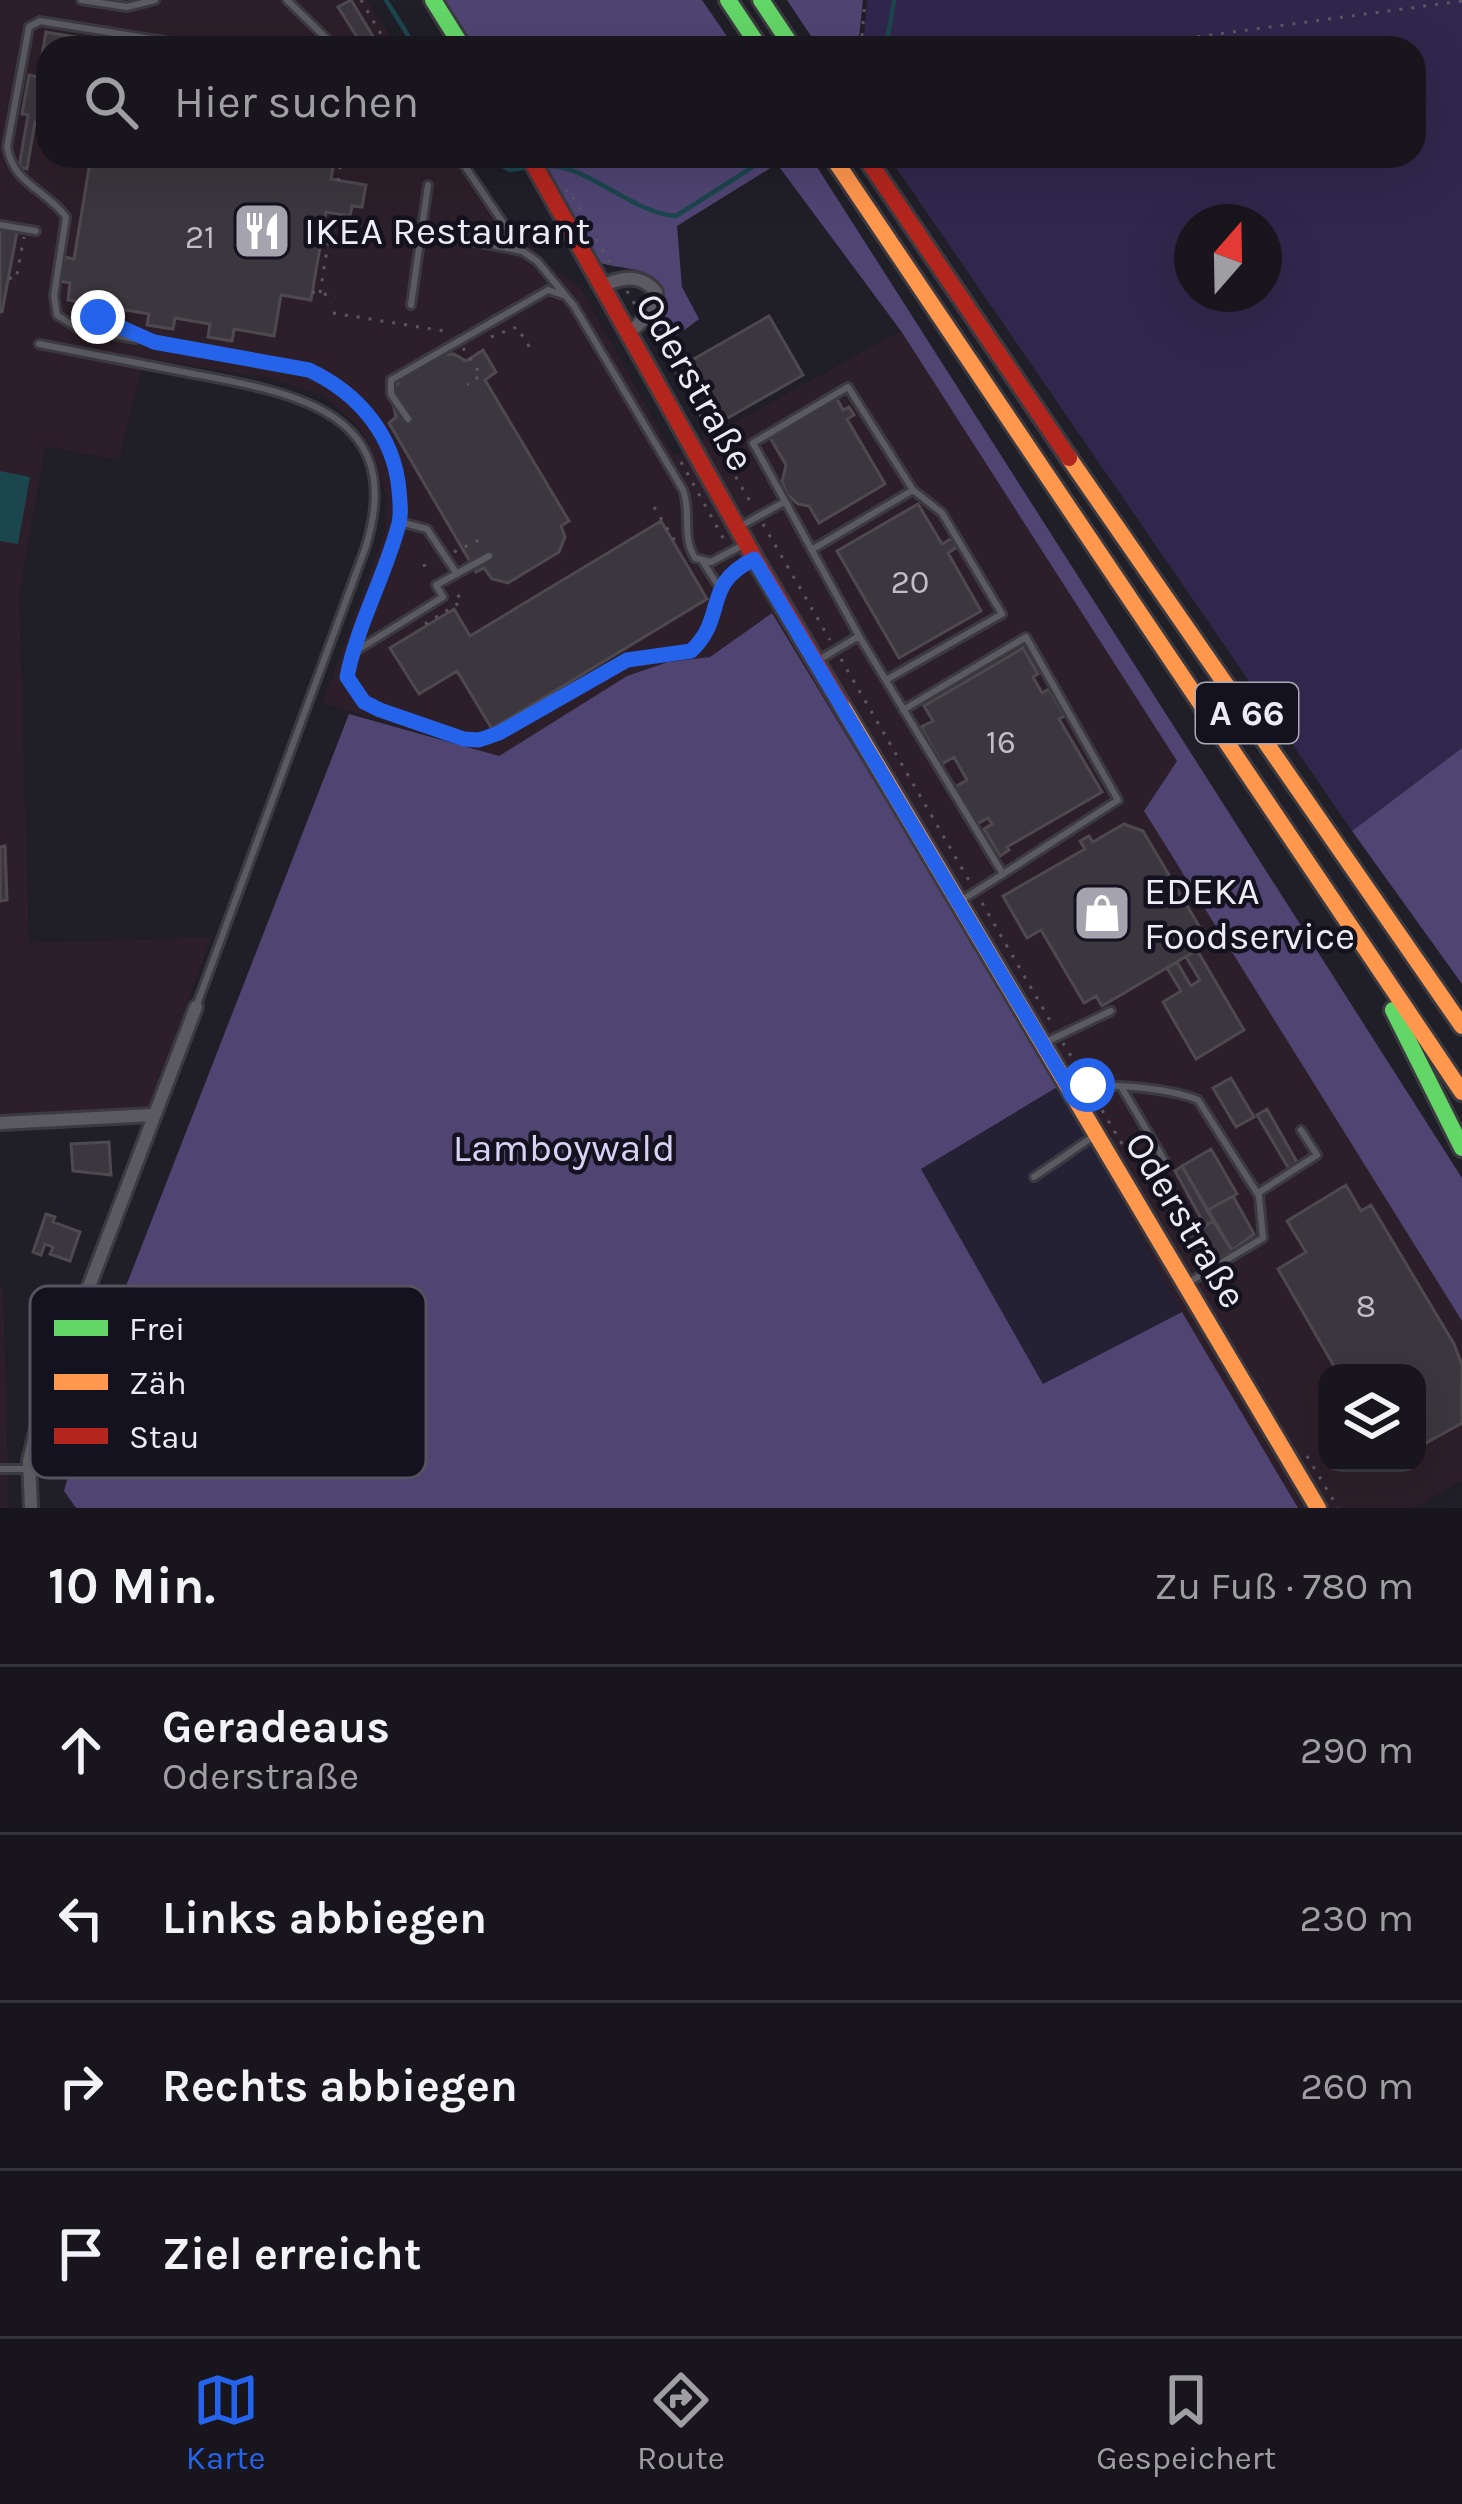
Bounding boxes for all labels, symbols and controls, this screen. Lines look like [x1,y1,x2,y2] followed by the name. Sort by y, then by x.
[36,36,1426,168] search box
[78,69,144,135] icon: search
[174,76,419,128] text: Hier suchen
[231,200,293,262] restaurant icon: IKEA Restaurant
[1174,204,1282,312] north arrow
[304,208,590,254] place label: IKEA Restaurant
[185,218,215,256] house number: 21
[626,285,764,479] street label: Oderstraße
[71,290,125,344] route end
[891,563,929,601] house number: 20
[1196,683,1298,743] road number: A 66
[986,723,1016,761] house number: 16
[1144,868,1355,959] place label: EDEKA Foodservice
[1071,882,1133,944] shop icon: EDEKA Foodservice
[1061,1058,1115,1112] route start
[1116,1124,1256,1316] street label: Oderstraße
[453,1125,675,1171] park label: Lamboywald
[30,1286,426,1478] legend
[1356,1287,1376,1325] house number: 8
[129,1310,185,1348] text: Frei
[129,1364,187,1402] text: Zäh
[1318,1364,1426,1472] map controls
[1318,1364,1426,1472] button: layers
[129,1418,200,1456] text: Stau
[48,1556,215,1616] text: 10 Min.
[1154,1563,1414,1609] text: Zu Fuß · 780 m
[162,1701,390,1753] text: Geradeaus
[48,1717,114,1783] icon: ahead
[1300,1727,1414,1773] text: 290 m
[162,1753,359,1799] text: Oderstraße
[48,1885,114,1951] icon: left
[162,1892,487,1944] text: Links abbiegen
[1299,1895,1414,1941] text: 230 m
[48,2053,114,2119] icon: right
[162,2060,518,2112] text: Rechts abbiegen
[1300,2063,1414,2109] text: 260 m
[48,2221,114,2287] icon: arrive
[162,2228,421,2280] text: Ziel erreicht
[186,2367,265,2477] tab: Karte
[637,2367,725,2477] tab: Route
[1096,2367,1276,2477] tab: Gespeichert

